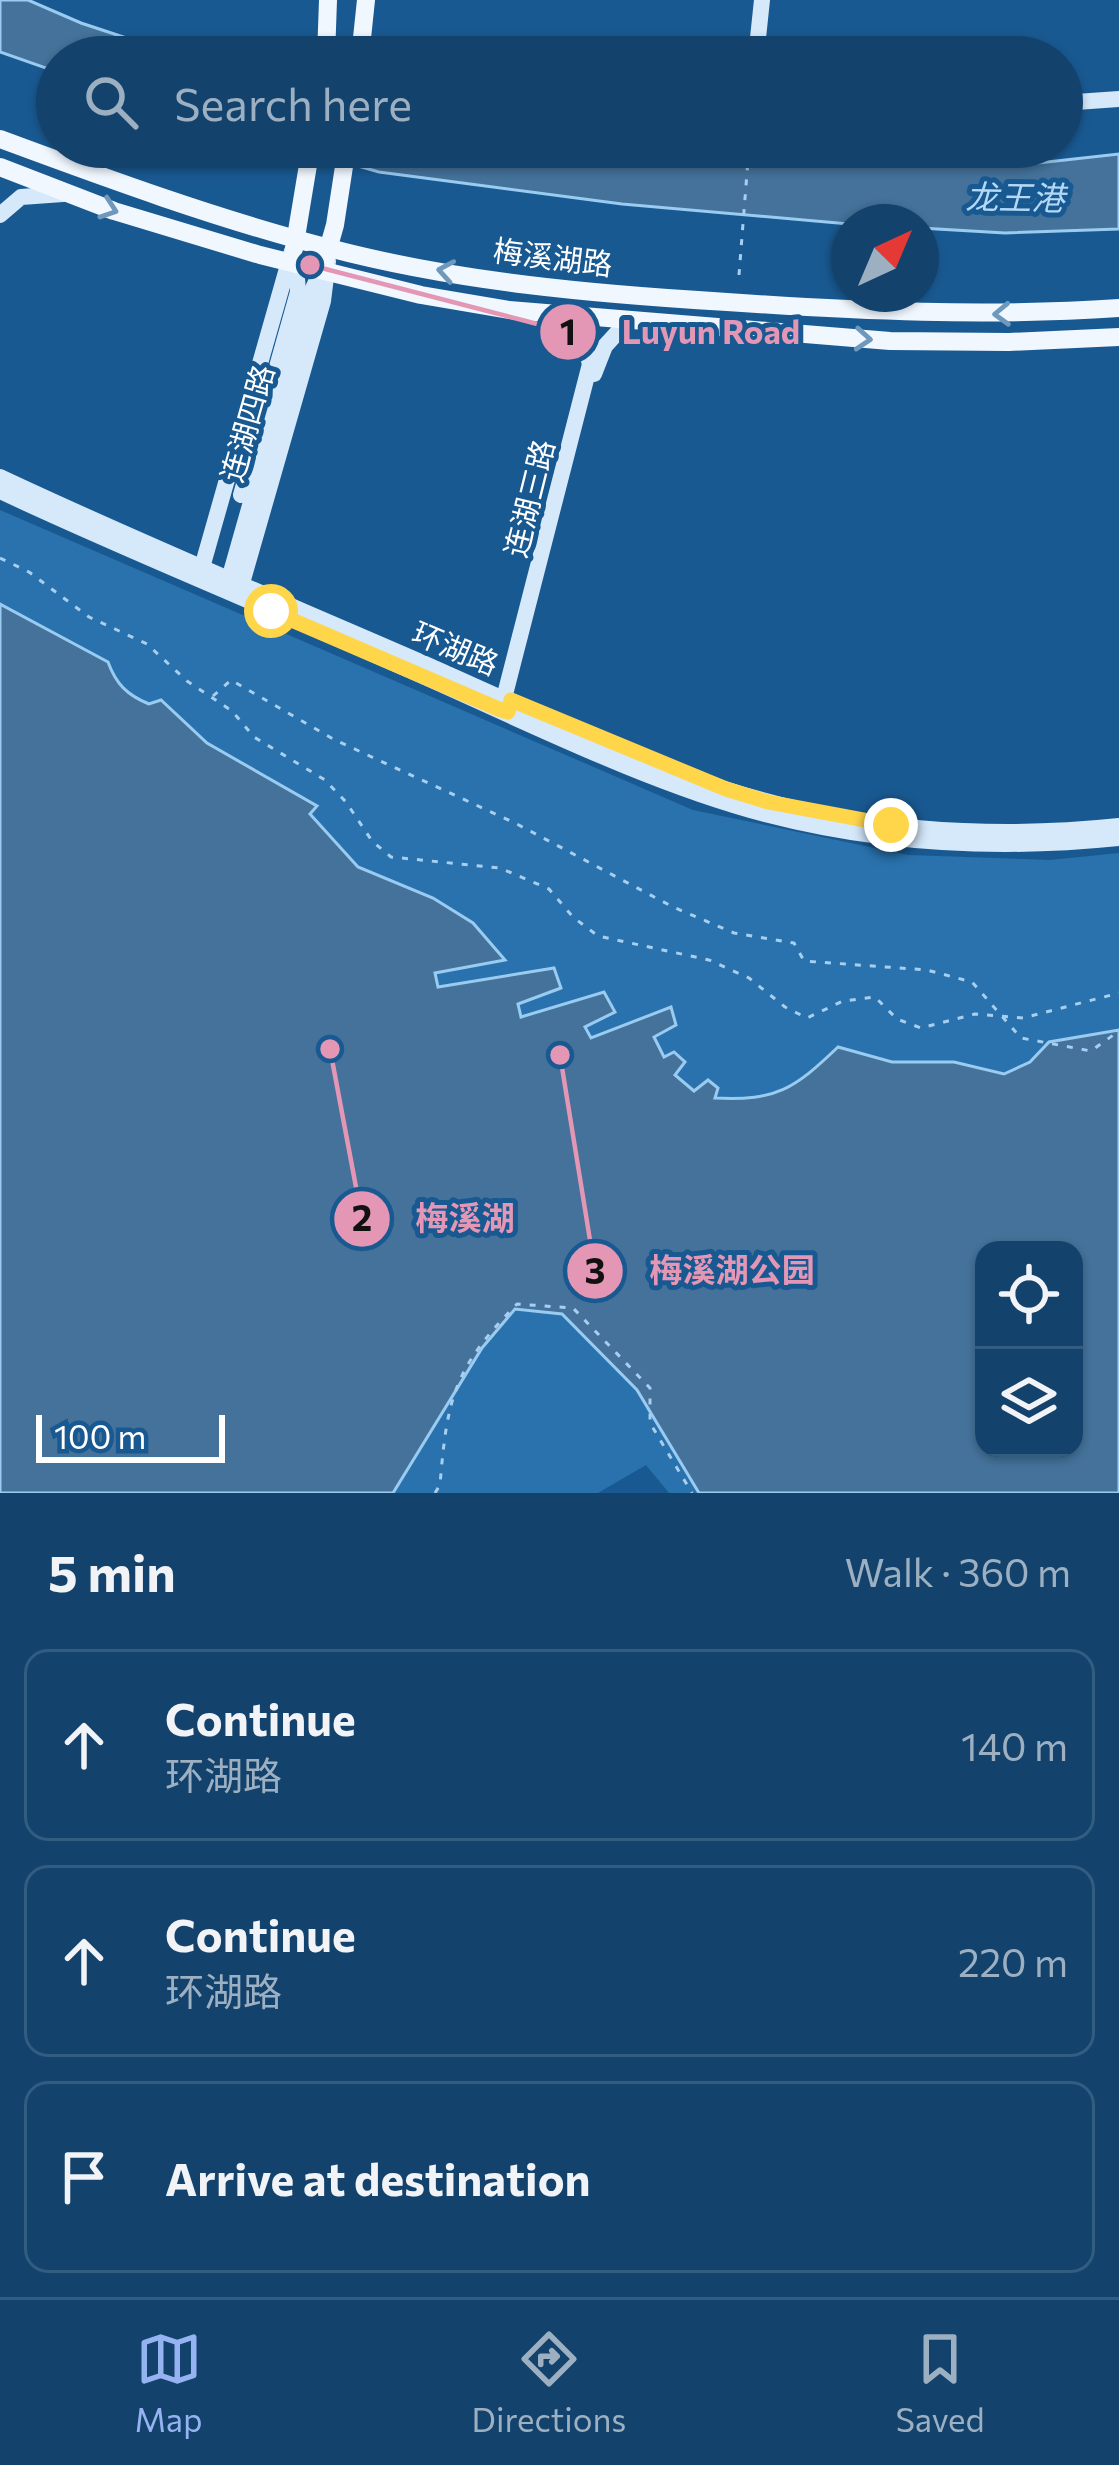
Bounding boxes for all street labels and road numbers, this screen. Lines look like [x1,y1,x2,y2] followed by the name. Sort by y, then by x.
[491,230,615,282] street label: 梅溪湖路
[212,360,280,486] street label: 连湖四路
[496,435,560,561] street label: 连湖三路
[407,612,505,682] street label: 环湖路

